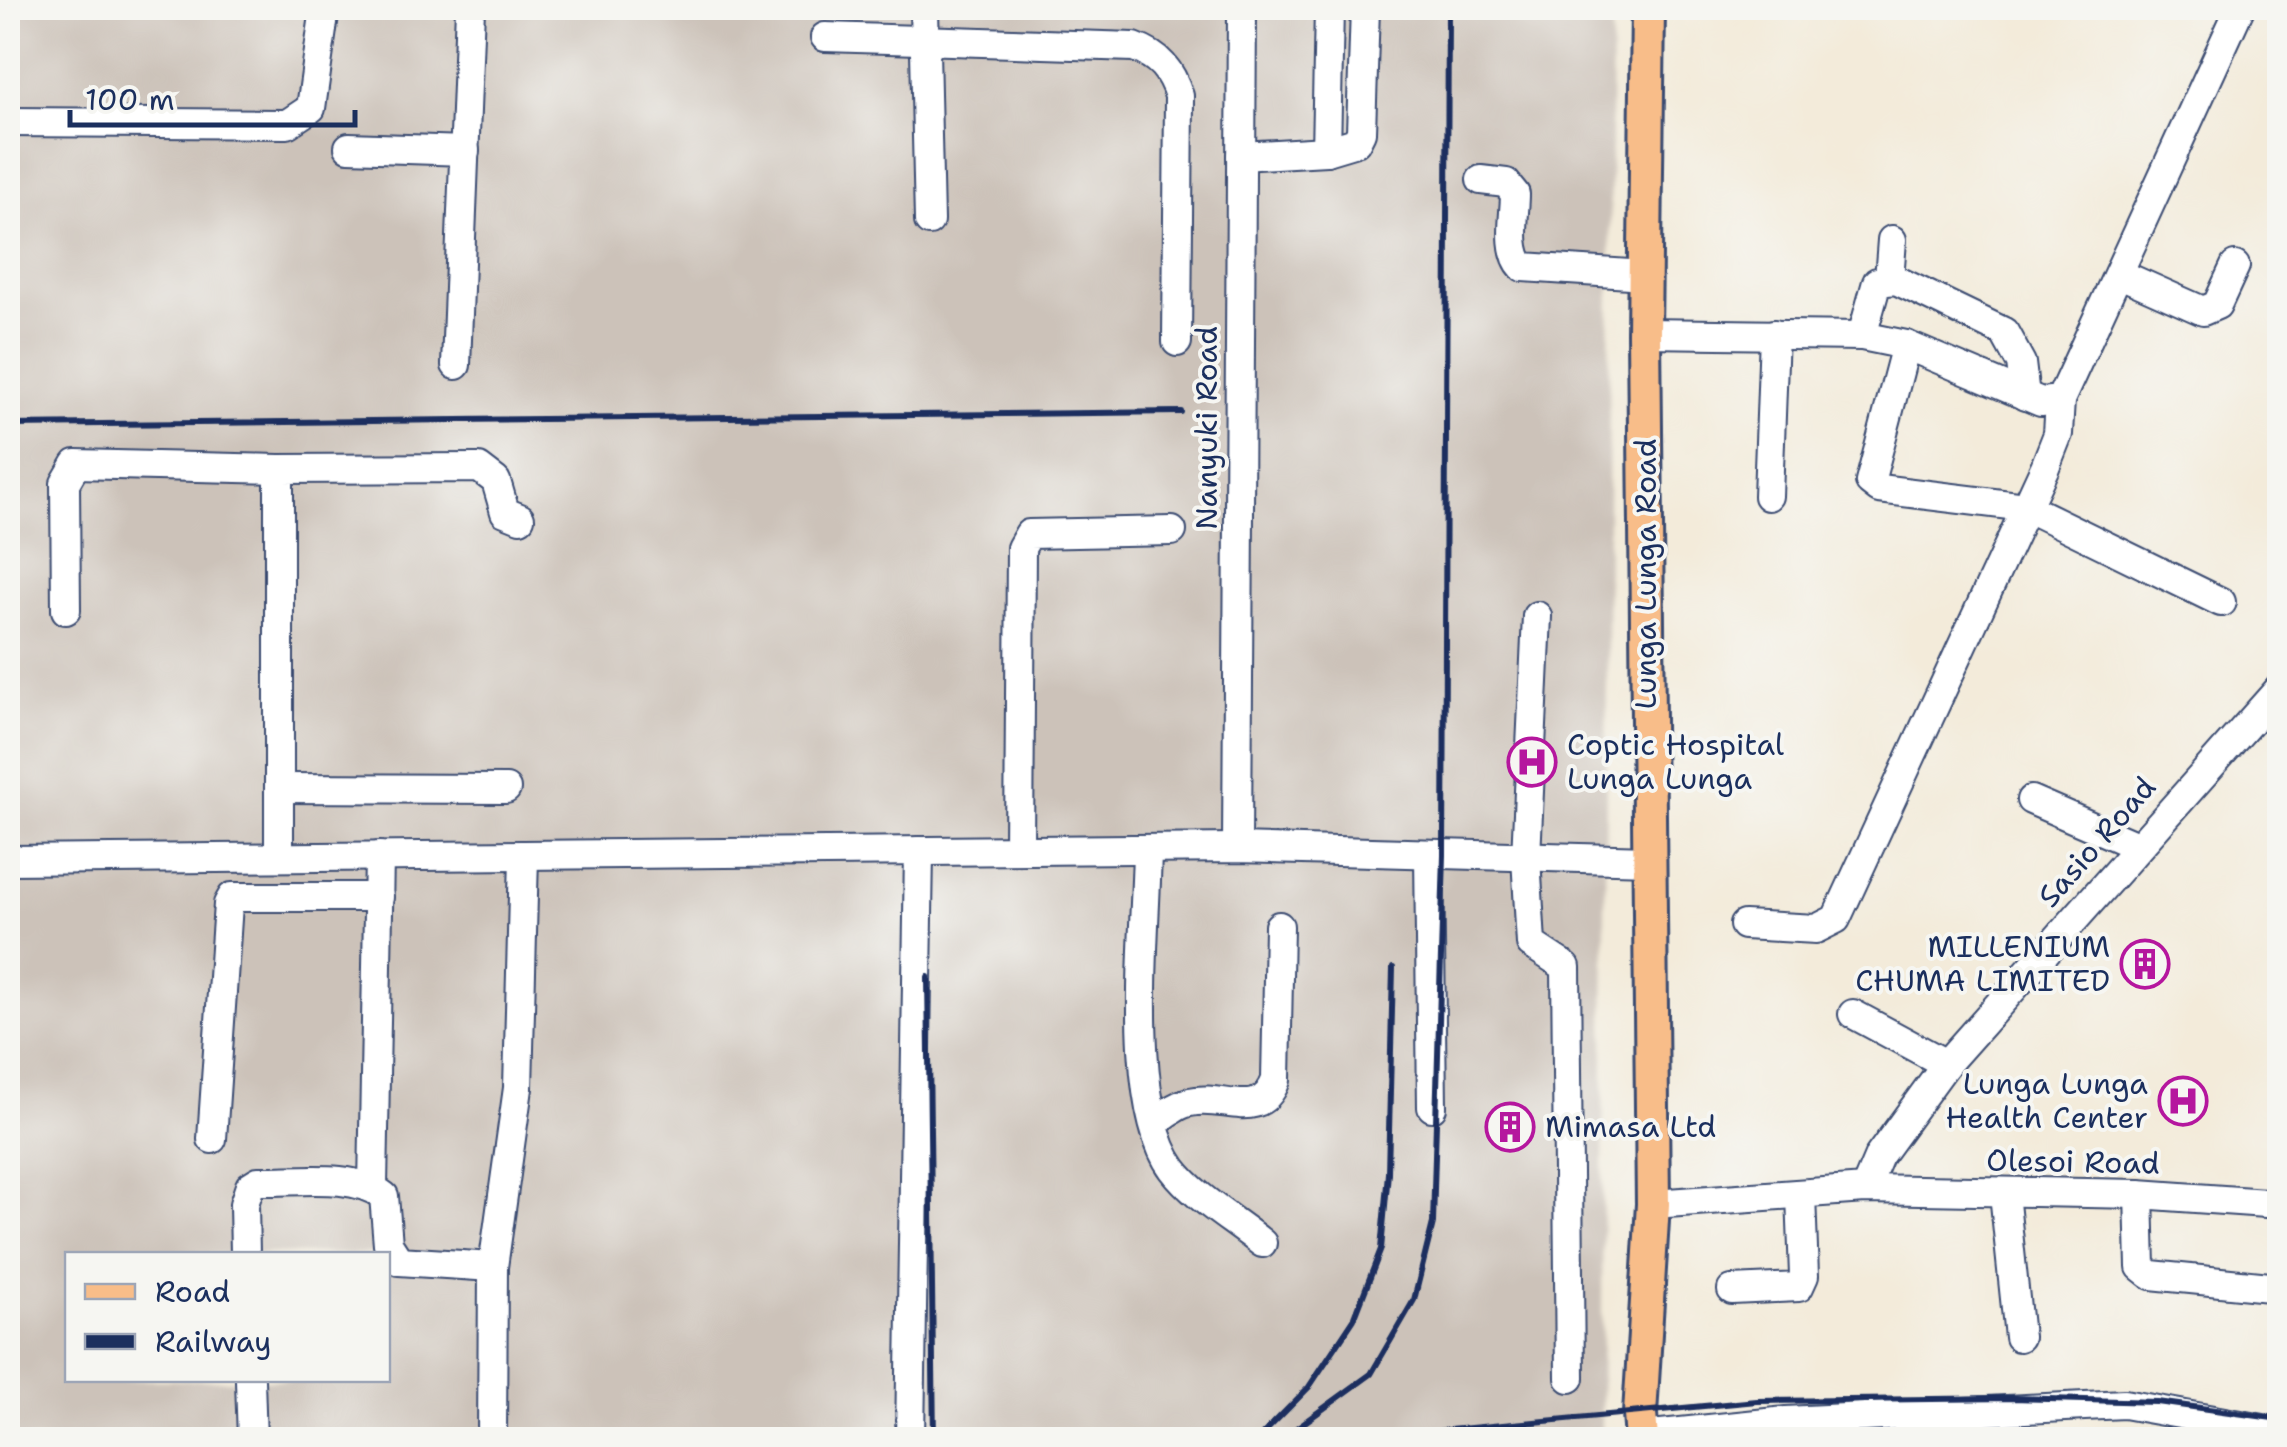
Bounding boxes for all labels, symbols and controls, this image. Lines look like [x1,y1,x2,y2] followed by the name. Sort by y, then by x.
[70,65,355,127] scale bar
[85,79,175,120] text: 100 m
[1186,326,1227,530] street label: Nanyuki Road
[1625,439,1666,709] street label: Lunga Lunga Road
[1567,724,1784,799] place label: Coptic Hospital Lunga Lunga
[1506,736,1558,788] hospital icon: Coptic Hospital Lunga Lunga
[2028,768,2165,916] street label: Sasio Road
[1855,926,2110,1001] place label: MILLENIUM CHUMA LIMITED
[2119,938,2171,990] building icon: MILLENIUM CHUMA LIMITED
[1945,1063,2148,1138] place label: Lunga Lunga Health Center
[2157,1075,2209,1127] hospital icon: Lunga Lunga Health Center
[1484,1101,1536,1153] building icon: Mimasa Ltd
[1545,1106,1716,1147] place label: Mimasa Ltd
[1986,1139,2160,1184] street label: Olesoi Road
[65,1252,390,1382] legend
[155,1271,230,1312] text: Road
[155,1321,271,1362] text: Railway

